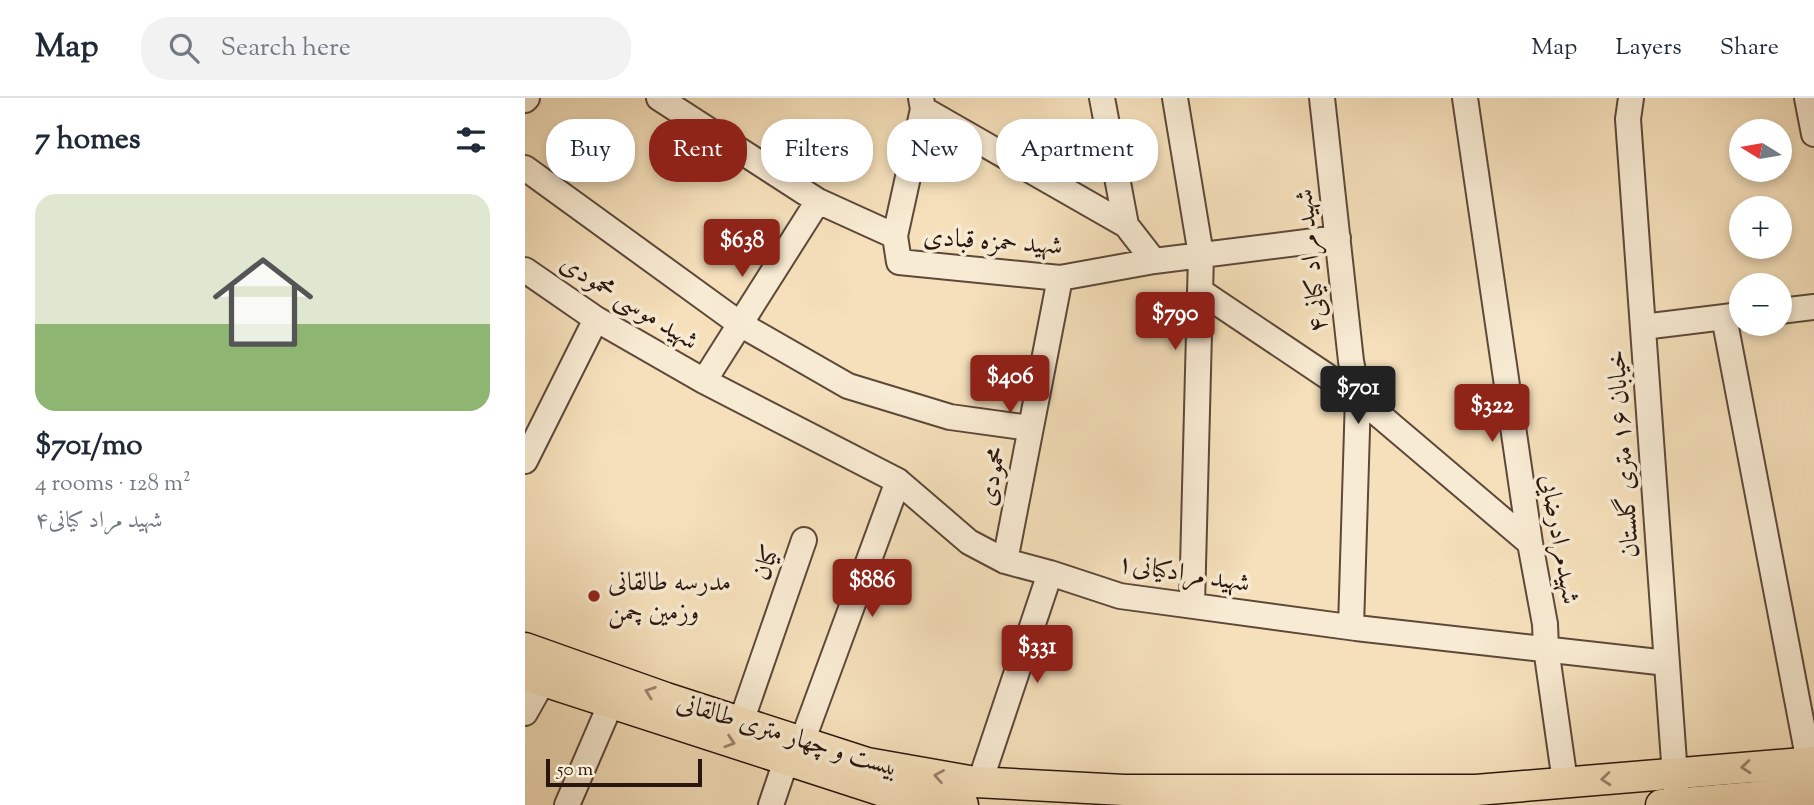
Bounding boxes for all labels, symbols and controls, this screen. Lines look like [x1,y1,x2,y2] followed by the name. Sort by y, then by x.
[141,17,631,80] search box
[35,24,99,72] text: Map
[165,29,203,67] icon: search
[221,30,351,67] text: Search here
[1531,31,1577,65] text: Map
[1615,31,1682,65] text: Layers
[1720,31,1779,65] text: Share
[35,119,140,162] text: 7 homes
[546,119,635,182] chip: Buy
[649,119,747,182] chip: Rent
[761,119,873,182] chip: Filters
[887,119,982,182] chip: New
[996,119,1158,182] chip: Apartment
[1729,119,1792,182] north arrow
[1729,119,1792,336] map controls
[452,121,490,159] icon: filters
[1287,187,1338,334] street label: شهید مراد کیانی۴
[1729,196,1792,259] button: +
[922,219,1064,266] street label: شهید حمزه قبادی
[701,220,783,279] pin: $638
[720,225,764,258] text: $638
[200,239,326,365] icon: home
[552,246,705,360] street label: شهید موسی محمودی
[1729,273,1792,336] button: −
[1134,292,1216,352] pin: $790
[1152,298,1198,331] text: $790
[1599,349,1650,559] street label: خیابان ۱۶ متری گلستان
[969,356,1051,415] pin: $406
[986,361,1034,394] text: $406
[1317,366,1399,426] pin: $701
[1336,372,1380,405] text: $701
[1451,384,1533,444] pin: $322
[1470,390,1514,423] text: $322
[35,425,143,468] text: $701/mo
[970,444,1017,509] street label: محمودی
[35,468,191,501] text: 4 rooms · 128 m²
[1529,471,1588,607] street label: شهیدمرادرضایی
[35,505,163,538] text: شهید مراد کیانی۴
[744,540,791,586] street label: کیان
[1115,546,1252,603] street label: شهید مرادکیانی۱
[831,560,913,619] pin: $886
[608,565,731,632] place label: مدرسه طالقانی وزمین چمن
[849,565,895,598] text: $886
[586,588,602,604] marker: مدرسه طالقانی وزمین چمن
[996,626,1078,685] pin: $331
[1018,631,1056,664] text: $331
[672,685,903,788] street label: بیست و چهار متری طالقانی
[645,687,657,701] one-way arrow
[723,734,735,748] one-way arrow
[546,756,702,788] scale bar
[557,757,593,784] text: 50 m
[1740,759,1751,774] one-way arrow
[933,769,945,784] one-way arrow
[1600,771,1611,786] one-way arrow

